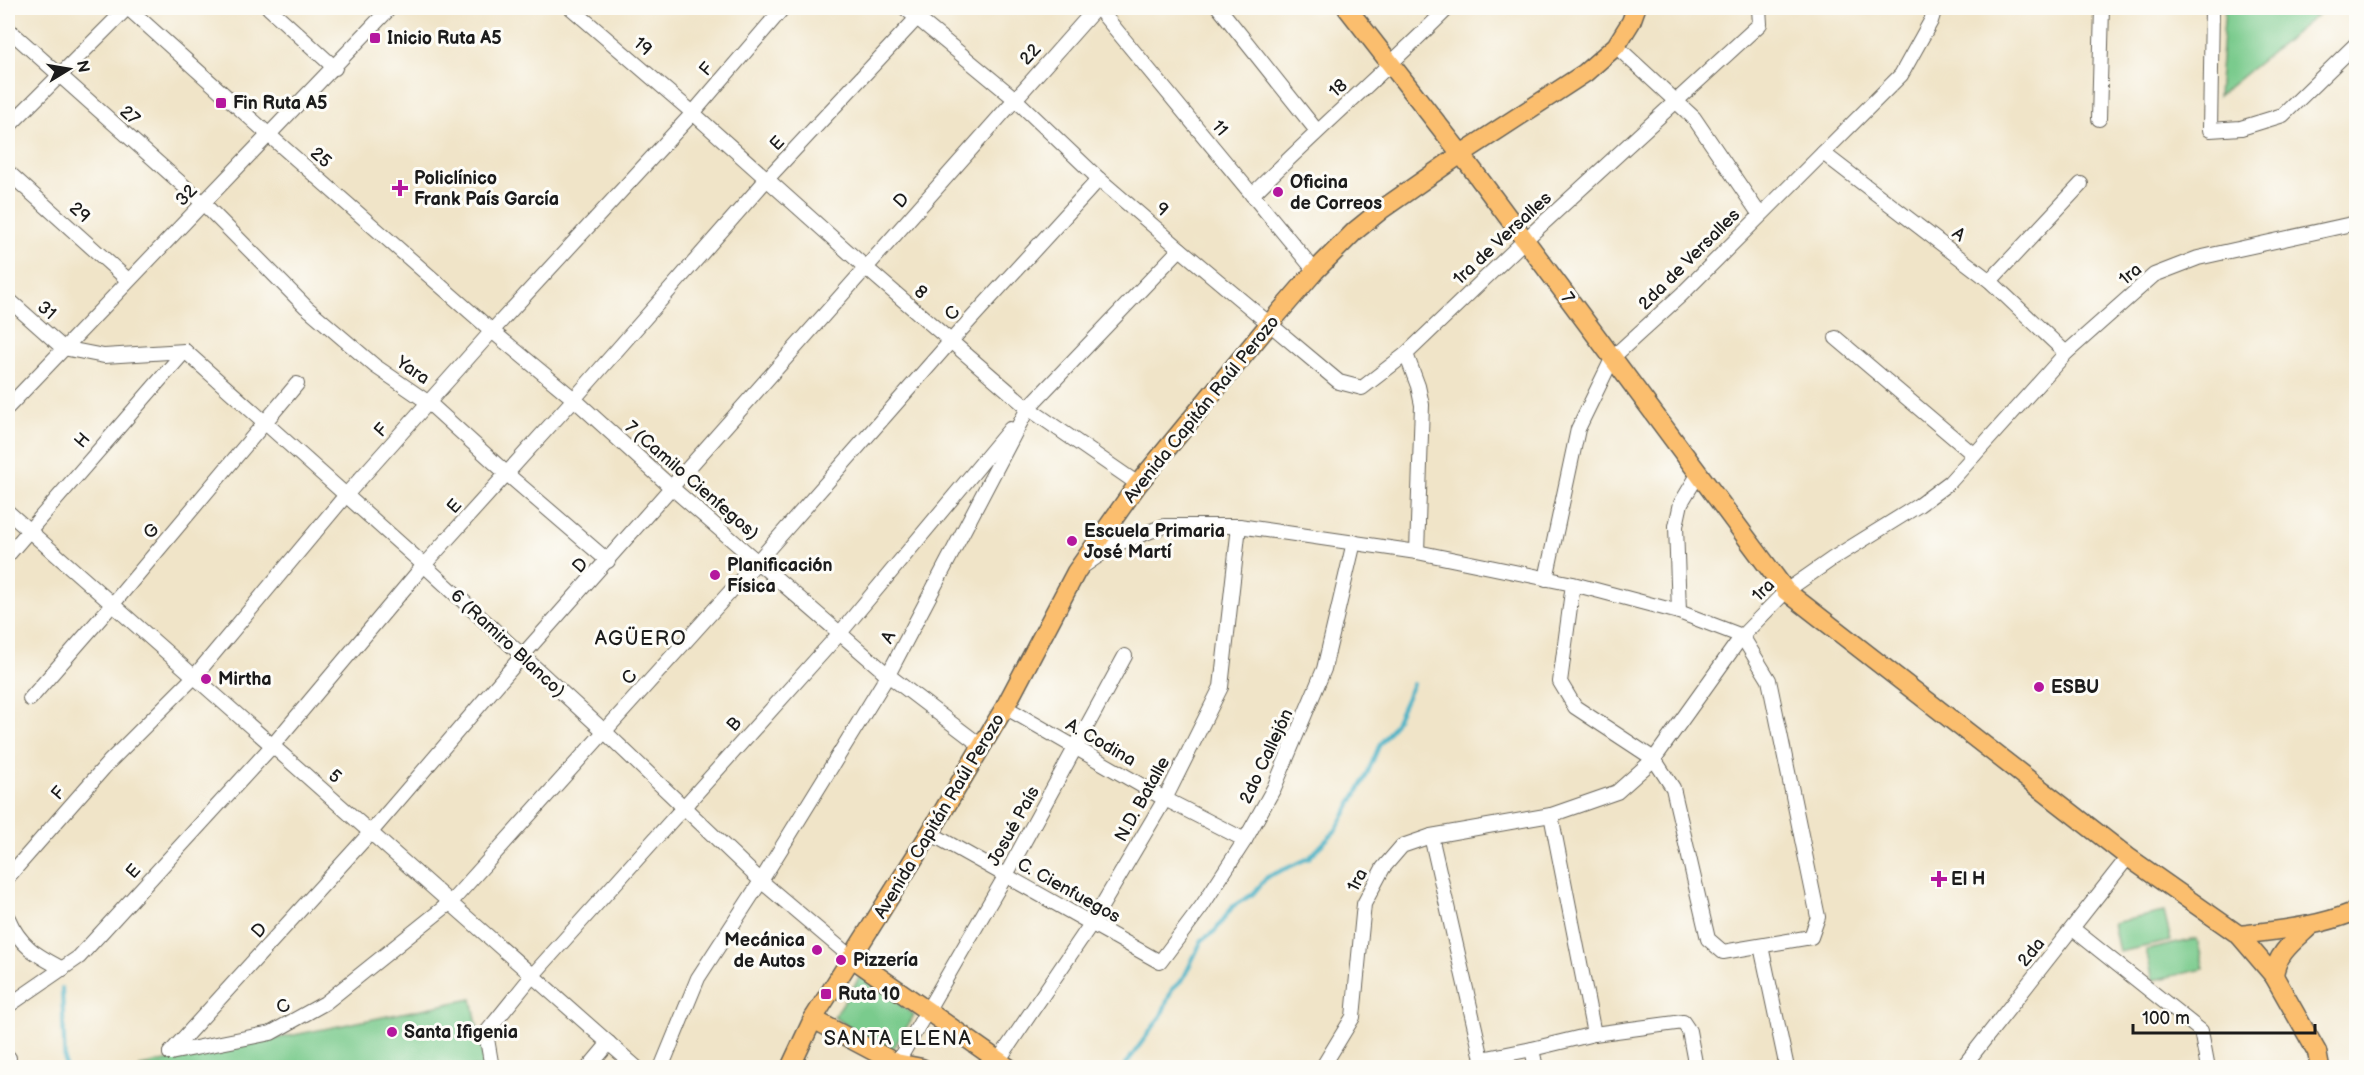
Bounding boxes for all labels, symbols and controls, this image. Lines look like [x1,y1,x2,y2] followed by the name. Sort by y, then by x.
[387,28,502,49] place label: Inicio Ruta A5
[368,31,382,45] marker: Inicio Ruta A5
[629,33,656,60] street label: 19
[39,39,99,99] north arrow
[1015,39,1046,69] street label: 22
[695,58,718,80] street label: F
[72,59,93,74] text: N
[1325,75,1352,102] street label: 18
[233,93,327,114] place label: Fin Ruta A5
[214,96,228,110] marker: Fin Ruta A5
[115,101,144,130] street label: 27
[1207,116,1232,140] street label: 11
[766,132,789,155] street label: E
[306,143,335,172] street label: 25
[414,168,559,210] place label: Policlínico Frank País García
[1290,172,1382,214] place label: Oficina de Correos
[391,179,409,197] marker: Policlínico Frank País García
[171,180,202,210] street label: 32
[1271,185,1285,199] marker: Oficina de Correos
[1449,187,1556,289] street label: 1ra de Versalles
[889,188,914,212] street label: D
[65,198,95,227] street label: 29
[1151,198,1172,221] street label: 9
[1634,204,1744,314] street label: 2da de Versalles
[1948,223,1969,246] street label: A
[2115,259,2146,290] street label: 1ra
[910,281,932,304] street label: 8
[1557,288,1579,308] street label: 7
[33,297,60,324] street label: 31
[940,301,965,325] street label: C
[1119,311,1284,507] street label: Avenida Capitán Raúl Perozo
[391,351,433,389] street label: Yara
[621,417,763,544] street label: 7 (Camilo Cienfegos)
[370,419,393,441] street label: F
[70,428,95,452] street label: H
[443,495,466,518] street label: E
[139,519,164,543] street label: G
[1084,521,1225,563] place label: Escuela Primaria José Martí
[1065,534,1079,548] marker: Escuela Primaria José Martí
[568,553,593,577] street label: D
[727,555,833,597] place label: Planificación Física
[708,568,722,582] marker: Planificación Física
[1748,575,1779,606] street label: 1ra
[446,585,569,702] street label: 6 (Ramiro Blanco)
[595,626,687,651] district label: AGÜERO
[877,627,900,647] street label: A
[617,665,642,689] street label: C
[218,669,272,690] place label: Mirtha
[199,672,213,686] marker: Mirtha
[2051,677,2099,698] place label: ESBU
[2032,680,2046,694] marker: ESBU
[1235,705,1298,807] street label: 2do Callejón
[870,710,1009,922] street label: Avenida Capitán Raúl Perozo
[722,713,746,736] street label: B
[1062,714,1139,771] street label: A. Codina
[1111,753,1174,845] street label: N.D. Batalle
[324,765,345,788] street label: 5
[47,782,70,804] street label: F
[983,783,1044,870] street label: Josué País
[1014,854,1124,927] street label: C. Cienfuegos
[122,860,145,883] street label: E
[1343,865,1372,895] street label: 1ra
[1951,869,1985,890] place label: El H
[1932,872,1946,886] marker: El H
[247,918,272,942] street label: D
[724,930,805,972] place label: Mecánica de Autos
[2013,934,2049,971] street label: 2da
[810,943,824,957] marker: Mecánica de Autos
[853,950,918,971] place label: Pizzería
[834,953,848,967] marker: Pizzería
[838,984,900,1005] place label: Ruta 10
[819,987,833,1001] marker: Ruta 10
[272,994,294,1019] street label: C
[2133,997,2314,1035] scale bar
[2142,1008,2190,1029] text: 100 m
[404,1022,518,1043] place label: Santa Ifigenia
[385,1025,399,1039] marker: Santa Ifigenia
[824,1027,972,1051] district label: SANTA ELENA

